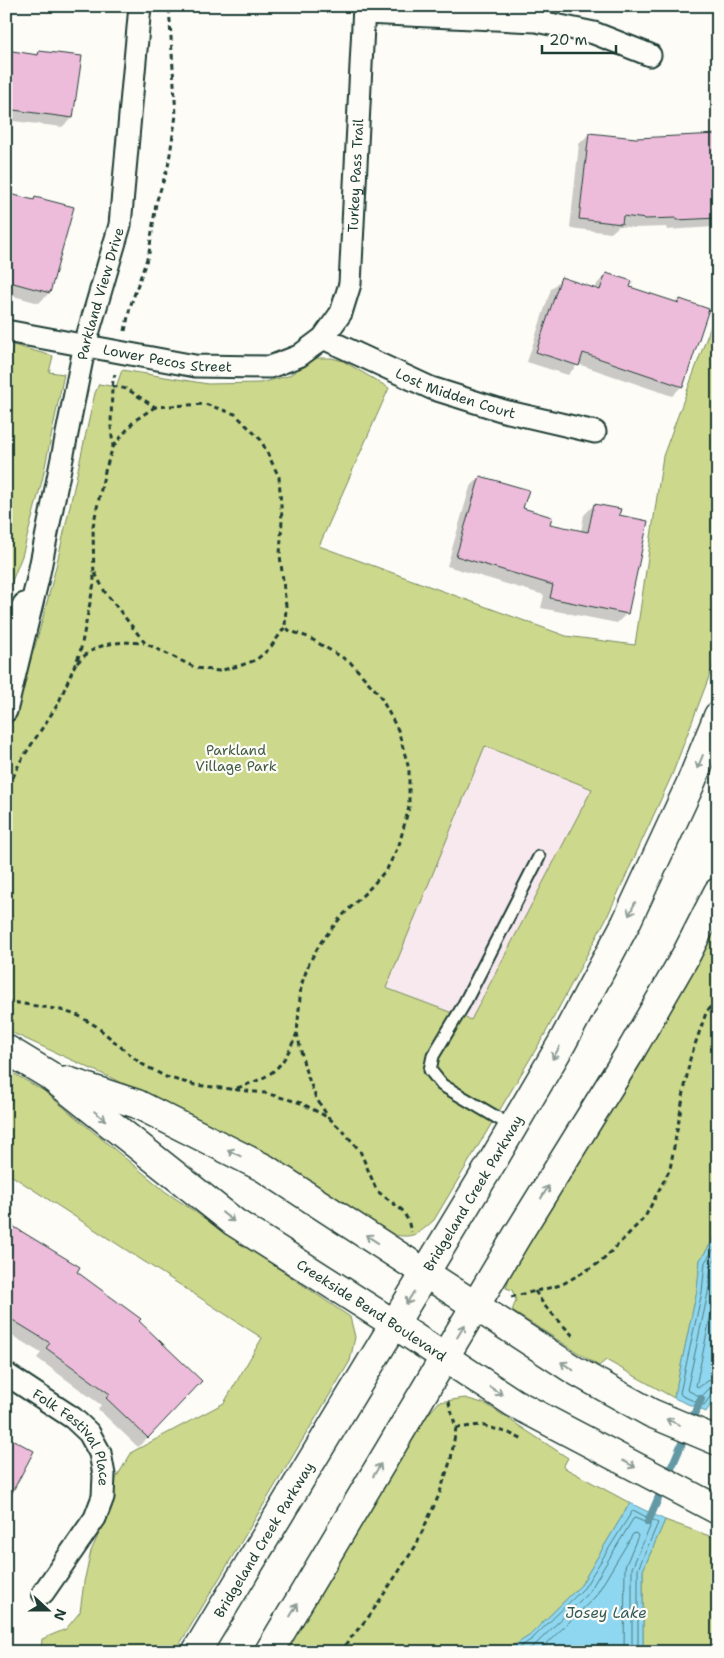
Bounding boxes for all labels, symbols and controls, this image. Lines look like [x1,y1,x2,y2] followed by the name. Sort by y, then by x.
[542,22,615,54] scale bar
[549,30,588,50] text: 20 m
[344,117,367,233] street label: Turkey Pass Trail
[73,225,128,362] street label: Parkland View Drive
[102,340,232,376] street label: Lower Pecos Street
[393,364,517,422] street label: Lost Midden Court
[195,741,277,775] park label: Parkland Village Park
[694,754,704,769] one-way arrow
[627,902,637,917] one-way arrow
[551,1045,561,1060] one-way arrow
[94,1110,107,1121] one-way arrow
[419,1112,527,1275] street label: Bridgeland Creek Parkway
[227,1148,242,1158] one-way arrow
[540,1185,550,1199] one-way arrow
[221,1212,234,1223] one-way arrow
[365,1234,379,1244] one-way arrow
[293,1255,450,1365] street label: Creekside Bend Boulevard
[405,1290,415,1304] one-way arrow
[456,1324,466,1338] one-way arrow
[560,1361,574,1371] one-way arrow
[29,1385,113,1487] street label: Folk Festival Place
[488,1387,502,1397] one-way arrow
[666,1417,681,1427] one-way arrow
[210,1459,318,1621] street label: Bridgeland Creek Parkway
[622,1459,637,1469] one-way arrow
[373,1464,383,1478] one-way arrow
[22,1586,72,1636] north arrow
[290,1603,300,1617] one-way arrow
[565,1603,647,1623] water label: Josey Lake
[50,1606,71,1623] text: N

